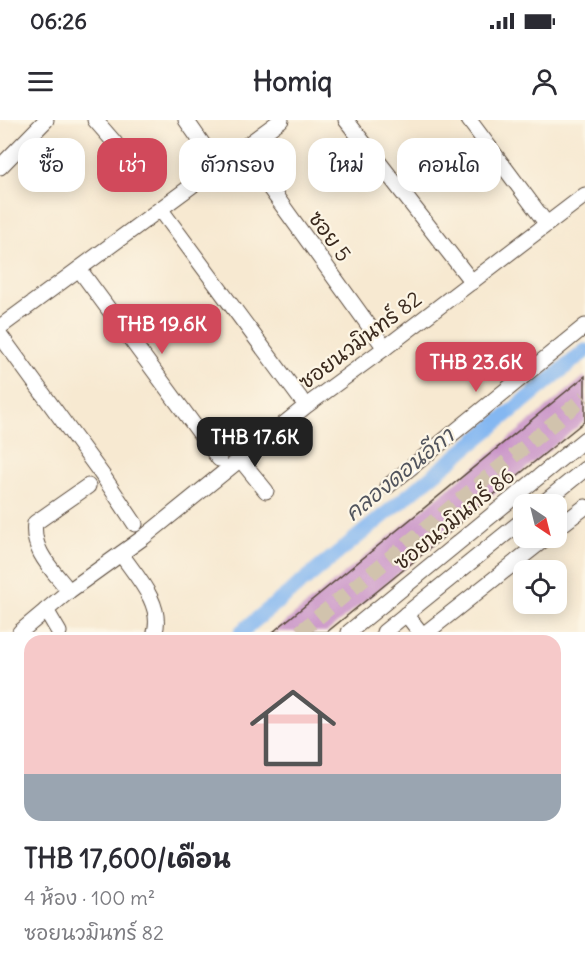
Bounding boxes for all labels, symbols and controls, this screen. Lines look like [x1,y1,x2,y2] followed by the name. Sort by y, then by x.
[30,7,87,35] text: 06:26
[253,64,332,98] text: Homiq
[24,65,57,98] icon: menu
[528,65,561,98] icon: person
[18,138,85,192] chip: ซื้อ
[97,138,167,192] chip: เช่า
[179,138,296,192] chip: ตัวกรอง
[308,138,385,192] chip: ใหม่
[397,138,501,192] chip: คอนโด
[303,205,357,267] street label: ซอย 5
[293,285,427,395] street label: ซอยนวมินทร์ 82
[93,304,231,355] pin: THB 19.6K
[117,311,207,336] text: THB 19.6K
[407,342,545,393] pin: THB 23.6K
[429,349,523,374] text: THB 23.6K
[186,417,324,468] pin: THB 17.6K
[339,420,460,527] water label: คลองดอนอีกา
[211,424,299,449] text: THB 17.6K
[388,462,520,576] street label: ซอยนวมินทร์ 86
[513,494,567,548] north arrow
[513,494,567,614] map controls
[513,560,567,614] button: locate
[239,674,347,782] icon: home
[24,842,231,875] text: THB 17,600/เดือน
[24,885,155,910] text: 4 ห้อง · 100 m²
[24,920,164,945] text: ซอยนวมินทร์ 82

